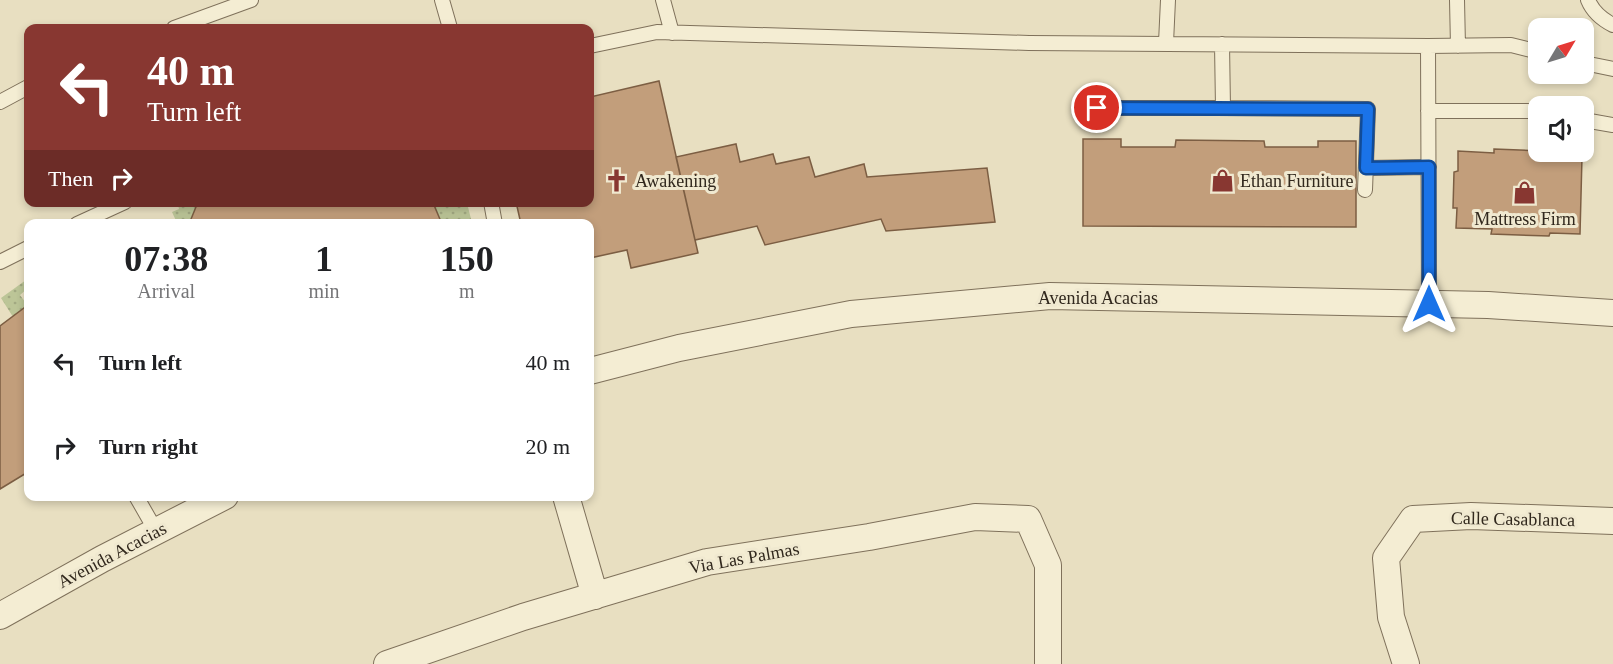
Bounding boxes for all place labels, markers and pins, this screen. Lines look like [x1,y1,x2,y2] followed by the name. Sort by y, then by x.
[1071,82,1122,133] pin
[604,168,630,194] church icon: Awakening
[1209,168,1235,194] shop icon: Ethan Furniture
[635,171,716,191] place label: Awakening
[1240,171,1353,191] place label: Ethan Furniture
[1512,180,1538,206] shop icon: Mattress Firm
[1474,209,1576,229] place label: Mattress Firm

